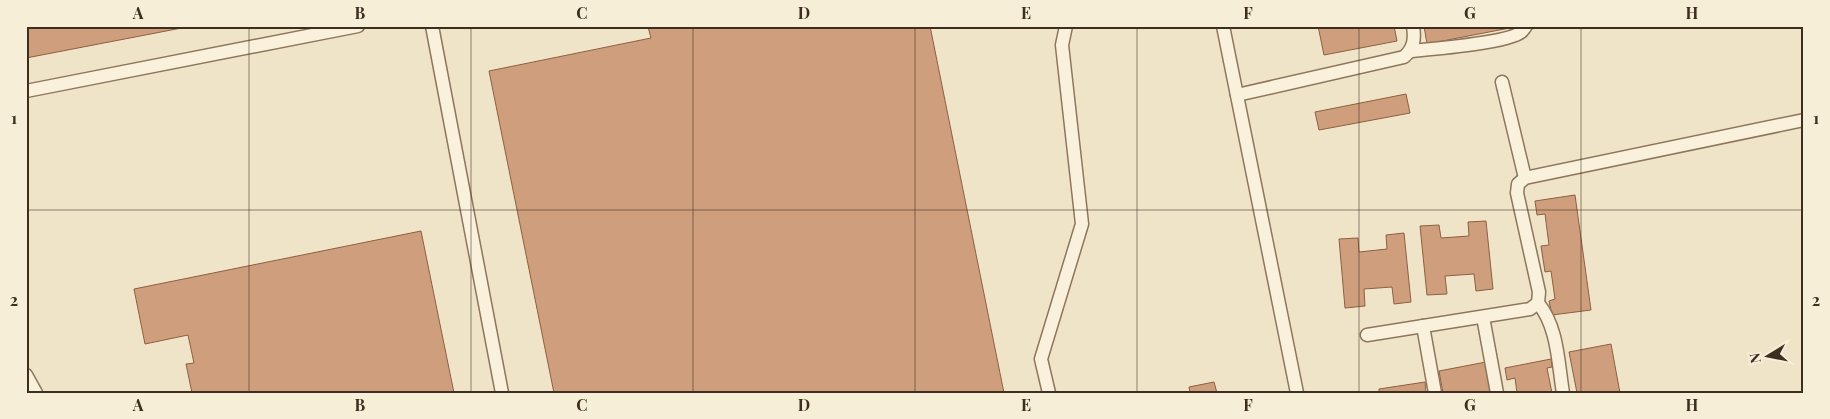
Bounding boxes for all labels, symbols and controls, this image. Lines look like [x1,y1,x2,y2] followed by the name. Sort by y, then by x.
[132,2,144,23] text: A
[355,2,366,23] text: B
[576,2,588,23] text: C
[798,2,810,23] text: D
[1021,2,1031,23] text: E
[1243,2,1253,23] text: F
[1464,2,1476,23] text: G
[1686,2,1699,23] text: H
[11,107,17,128] text: 1
[1813,107,1819,128] text: 1
[10,289,18,310] text: 2
[1812,289,1820,310] text: 2
[1742,332,1792,382] north arrow
[1744,352,1765,365] text: N
[132,394,144,415] text: A
[355,394,366,415] text: B
[576,394,588,415] text: C
[798,394,810,415] text: D
[1021,394,1031,415] text: E
[1243,394,1253,415] text: F
[1464,394,1476,415] text: G
[1686,394,1699,415] text: H

